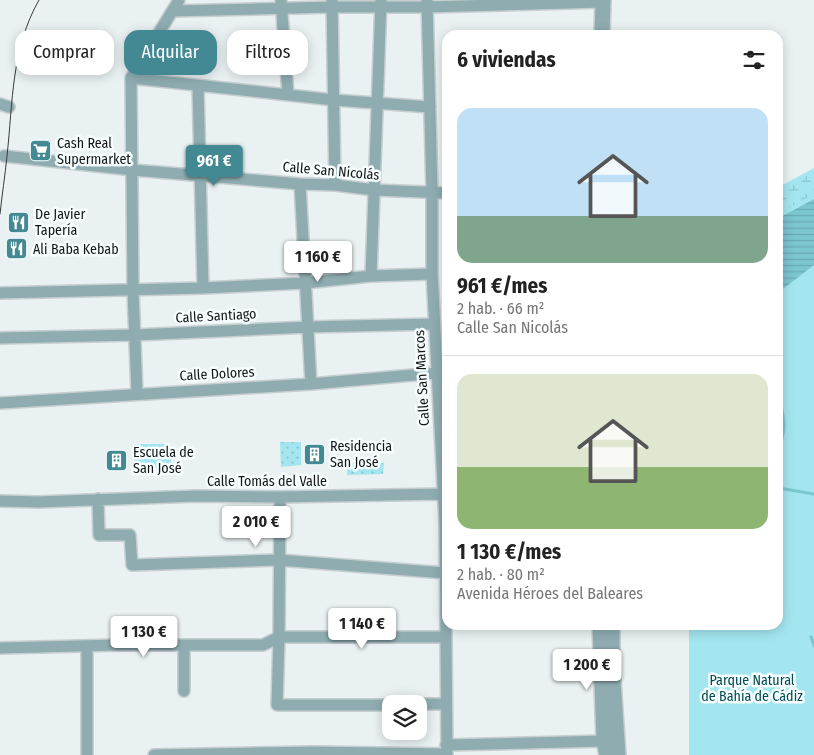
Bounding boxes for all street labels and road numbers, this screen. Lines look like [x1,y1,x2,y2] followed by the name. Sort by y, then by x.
[282,158,380,184] street label: Calle San Nicolás
[175,305,257,327] street label: Calle Santiago
[411,330,433,426] street label: Calle San Marcos
[179,364,255,384] street label: Calle Dolores
[207,473,327,490] street label: Calle Tomás del Valle

